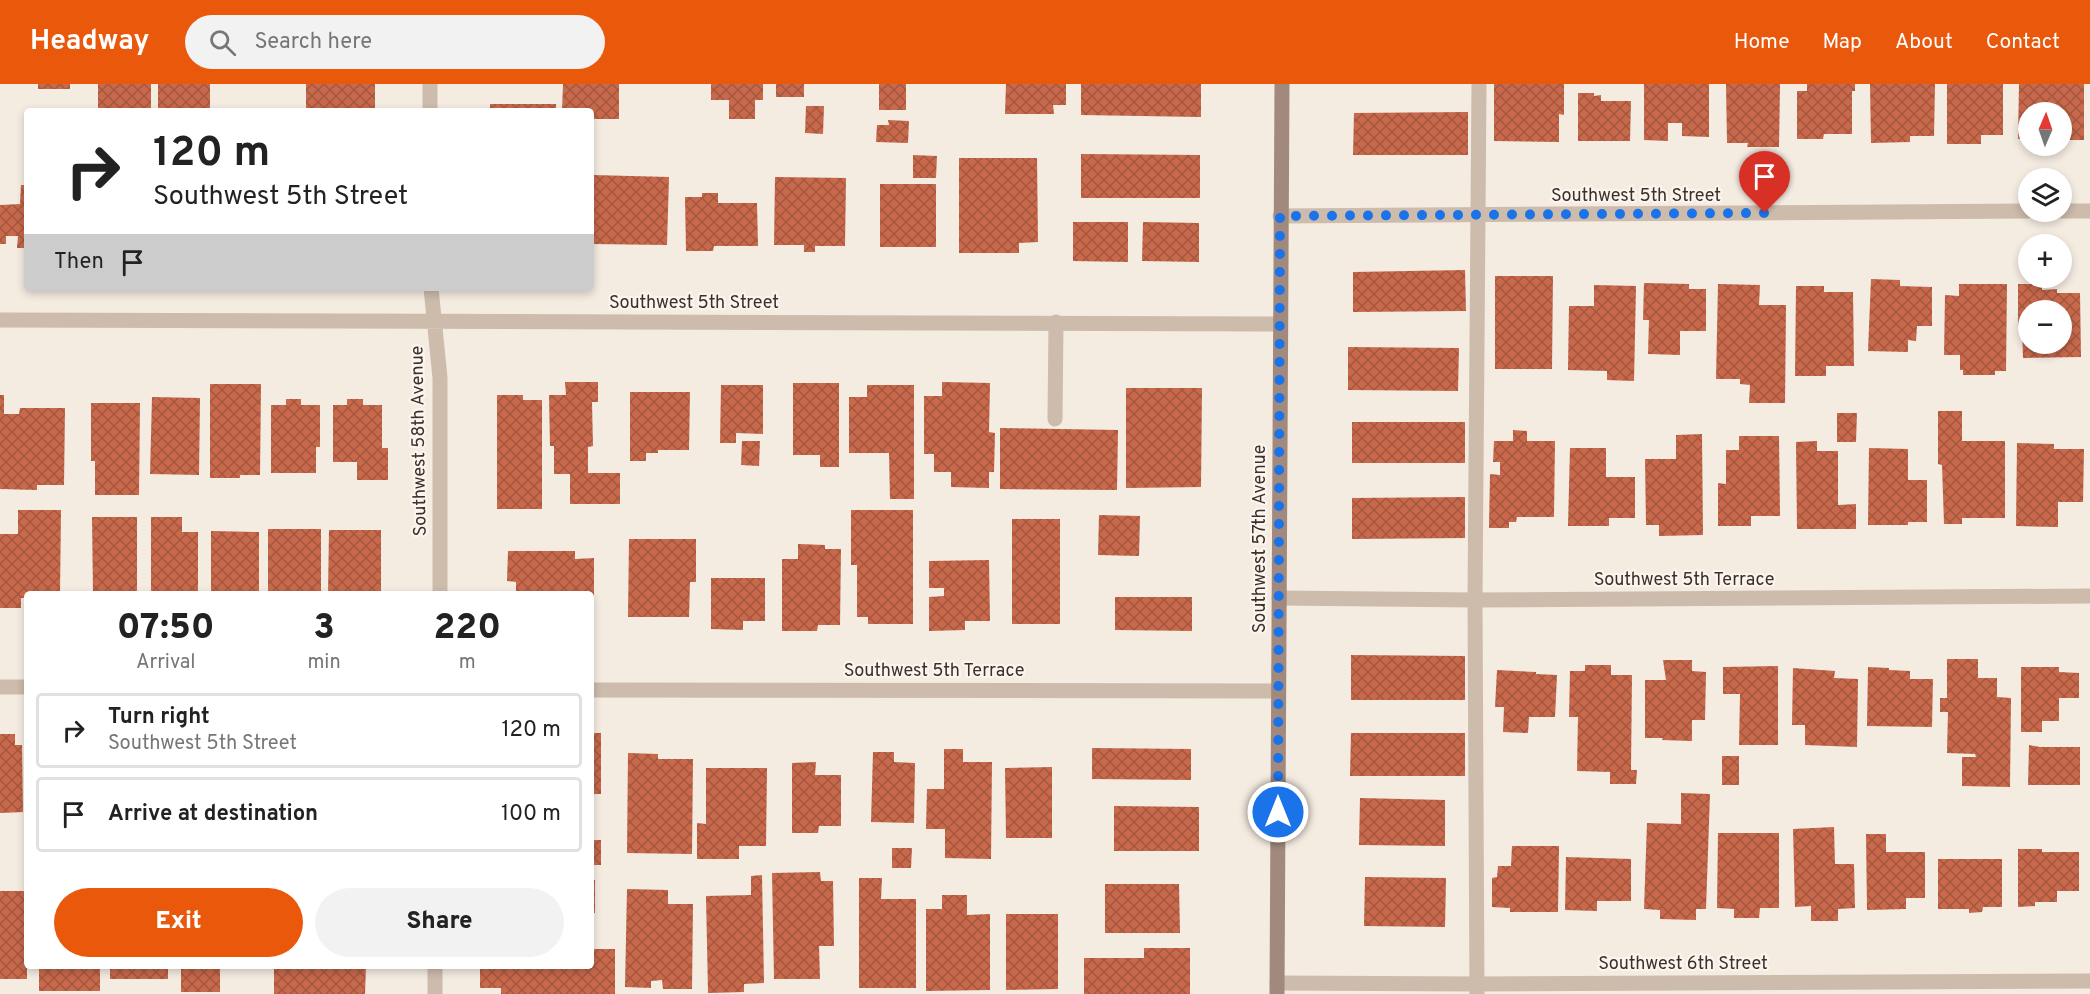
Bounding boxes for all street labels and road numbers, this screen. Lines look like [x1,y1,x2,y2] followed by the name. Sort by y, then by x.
[1551,185,1721,208] street label: Southwest 5th Street
[609,292,779,315] street label: Southwest 5th Street
[406,345,433,536] street label: Southwest 58th Avenue
[1249,445,1272,633] street label: Southwest 57th Avenue
[1594,569,1774,592] street label: Southwest 5th Terrace
[844,660,1024,683] street label: Southwest 5th Terrace
[1598,953,1768,976] street label: Southwest 6th Street

